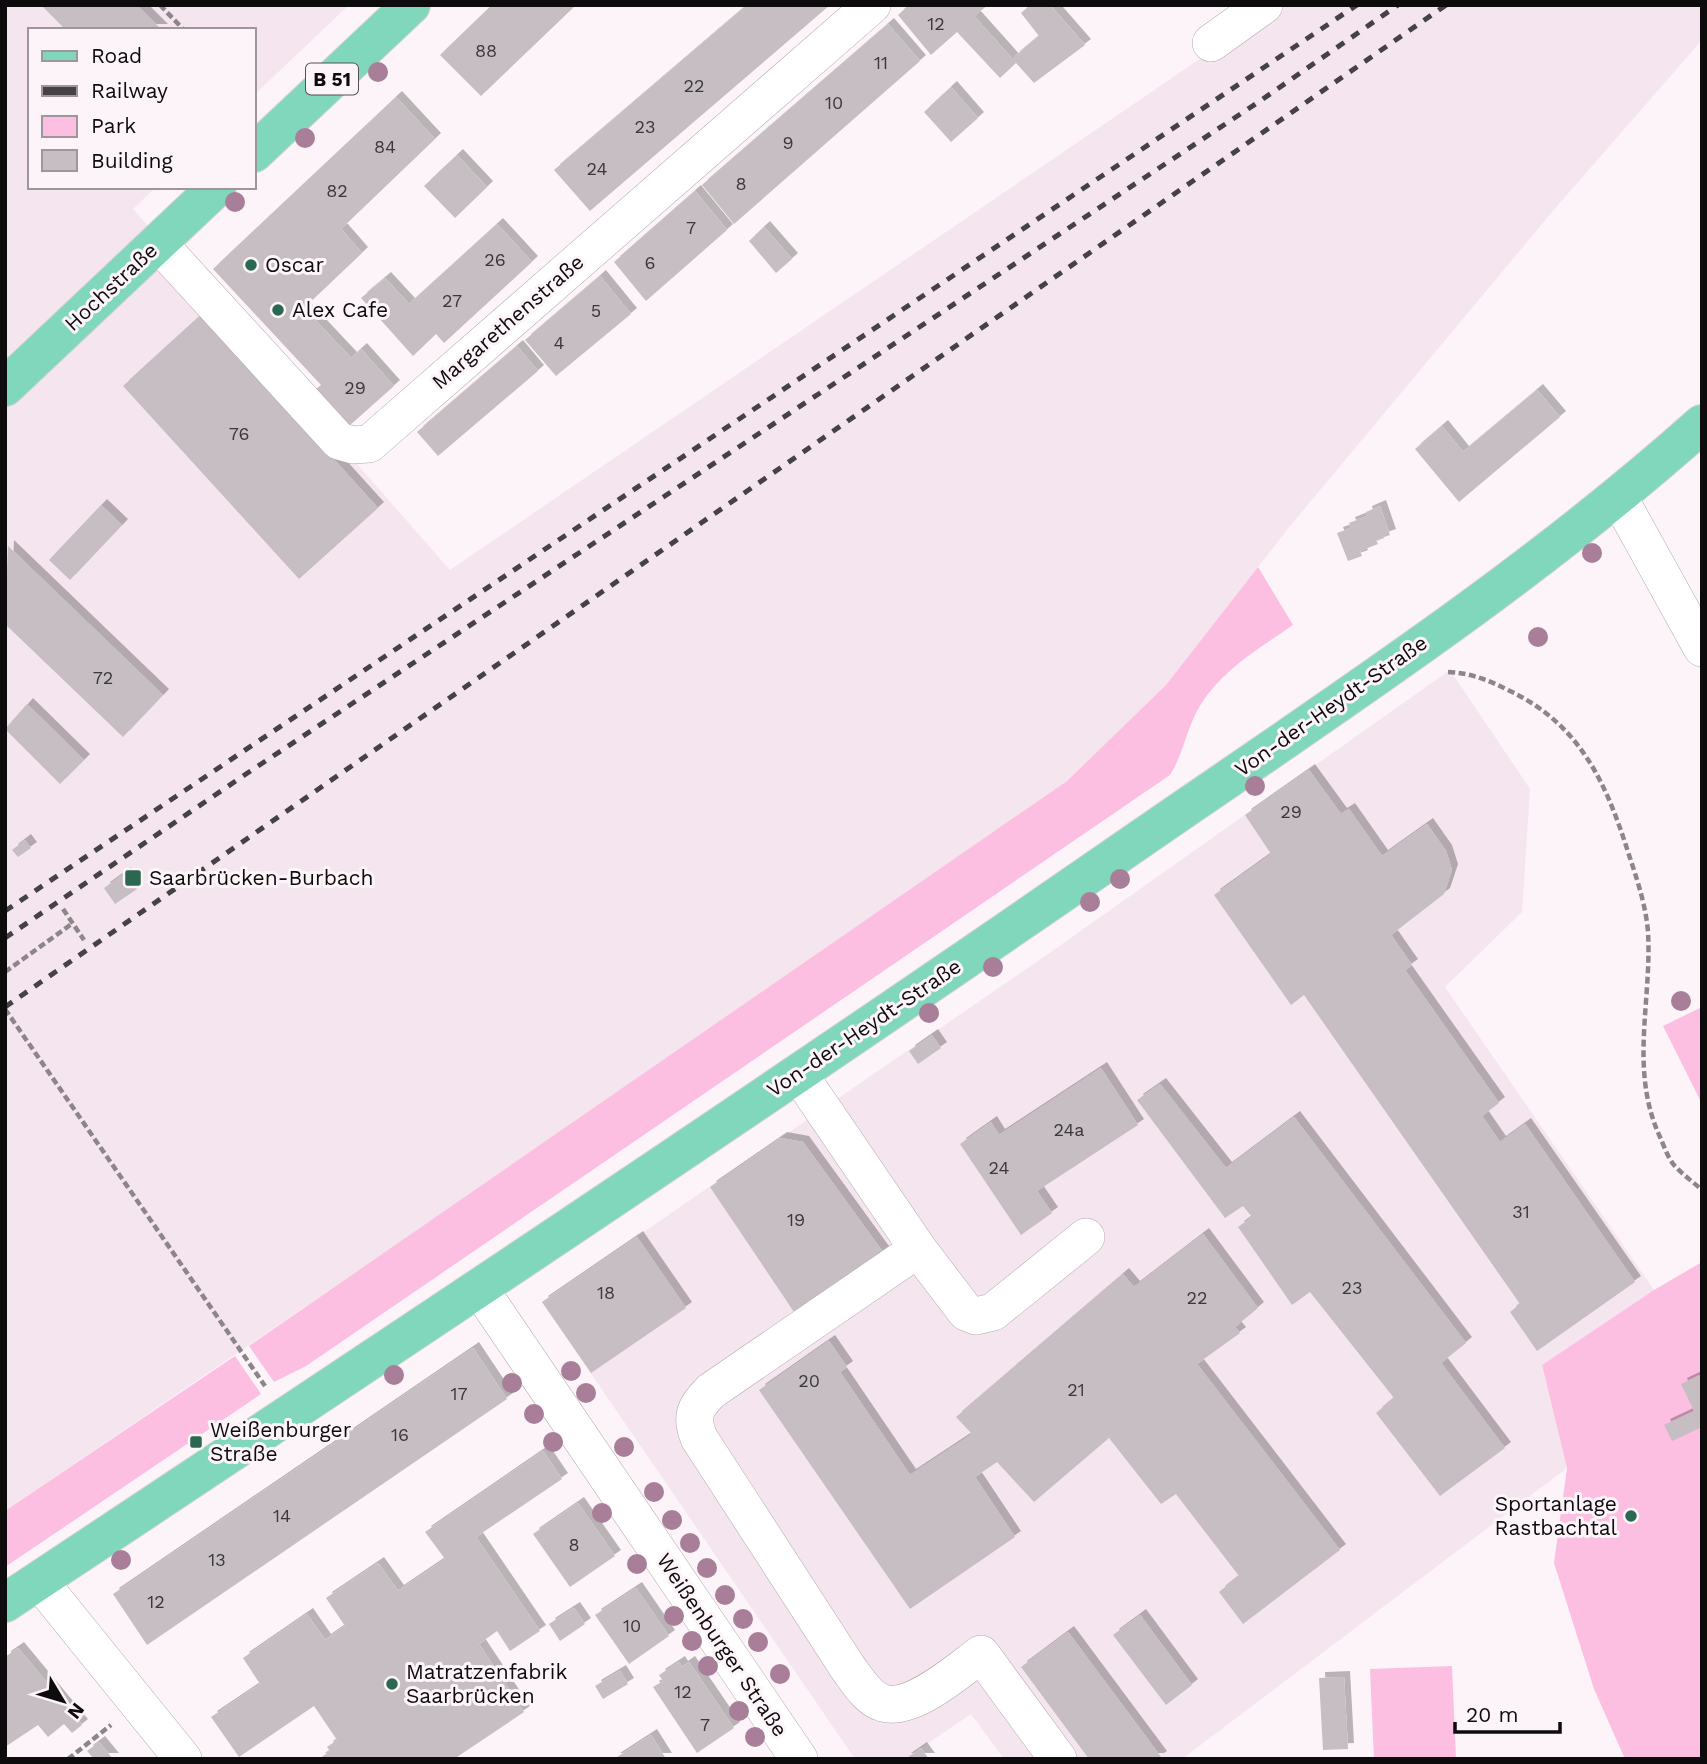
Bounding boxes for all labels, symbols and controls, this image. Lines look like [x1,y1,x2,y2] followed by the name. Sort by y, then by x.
[927,13,945,34] house number: 12
[28,28,256,189] legend
[475,40,497,61] house number: 88
[91,43,142,68] text: Road
[874,52,888,73] house number: 11
[306,64,358,94] road number: B 51
[684,75,705,96] house number: 22
[91,78,168,103] text: Railway
[825,92,843,113] house number: 10
[91,113,136,138] text: Park
[635,116,656,137] house number: 23
[782,132,794,153] house number: 9
[374,136,396,157] house number: 84
[91,148,173,173] text: Building
[587,158,607,179] house number: 24
[735,173,747,194] house number: 8
[326,180,348,201] house number: 82
[686,217,696,238] house number: 7
[59,237,162,336] street label: Hochstraße
[427,249,589,394] street label: Margarethenstraße
[484,249,506,270] house number: 26
[265,252,324,277] place label: Oscar
[645,252,655,273] house number: 6
[243,257,259,273] marker: Oscar
[442,290,462,311] house number: 27
[292,297,388,322] place label: Alex Cafe
[591,300,601,321] house number: 5
[270,302,286,318] marker: Alex Cafe
[554,332,565,353] house number: 4
[344,377,366,398] house number: 29
[229,423,249,444] house number: 76
[1230,630,1432,782] street label: Von-der-Heydt-Straße
[93,667,113,688] house number: 72
[1280,801,1302,822] house number: 29
[149,865,373,890] place label: Saarbrücken-Burbach
[123,868,143,888] marker: Saarbrücken-Burbach
[762,953,966,1102] street label: Von-der-Heydt-Straße
[1053,1119,1085,1140] house number: 24a
[989,1157,1009,1178] house number: 24
[1512,1201,1530,1222] house number: 31
[787,1209,805,1230] house number: 19
[1342,1277,1363,1298] house number: 23
[597,1282,615,1303] house number: 18
[1187,1287,1208,1308] house number: 22
[798,1370,820,1391] house number: 20
[1067,1379,1085,1400] house number: 21
[450,1383,468,1404] house number: 17
[210,1417,352,1466] place label: Weißenburger Straße
[391,1424,409,1445] house number: 16
[188,1434,204,1450] marker: Weißenburger Straße
[1495,1491,1618,1540] place label: Sportanlage Rastbachtal
[273,1505,291,1526] house number: 14
[1623,1508,1639,1524] marker: Sportanlage Rastbachtal
[568,1534,580,1555] house number: 8
[652,1548,793,1741] street label: Weißenburger Straße
[208,1549,226,1570] house number: 13
[147,1591,165,1612] house number: 12
[623,1615,641,1636] house number: 10
[406,1659,567,1708] place label: Matratzenfabrik Saarbrücken
[28,1666,98,1736] north arrow
[384,1676,400,1692] marker: Matratzenfabrik Saarbrücken
[674,1681,692,1702] house number: 12
[1455,1690,1560,1734] scale bar
[63,1699,89,1724] text: N
[1466,1702,1518,1727] text: 20 m
[700,1714,710,1735] house number: 7

